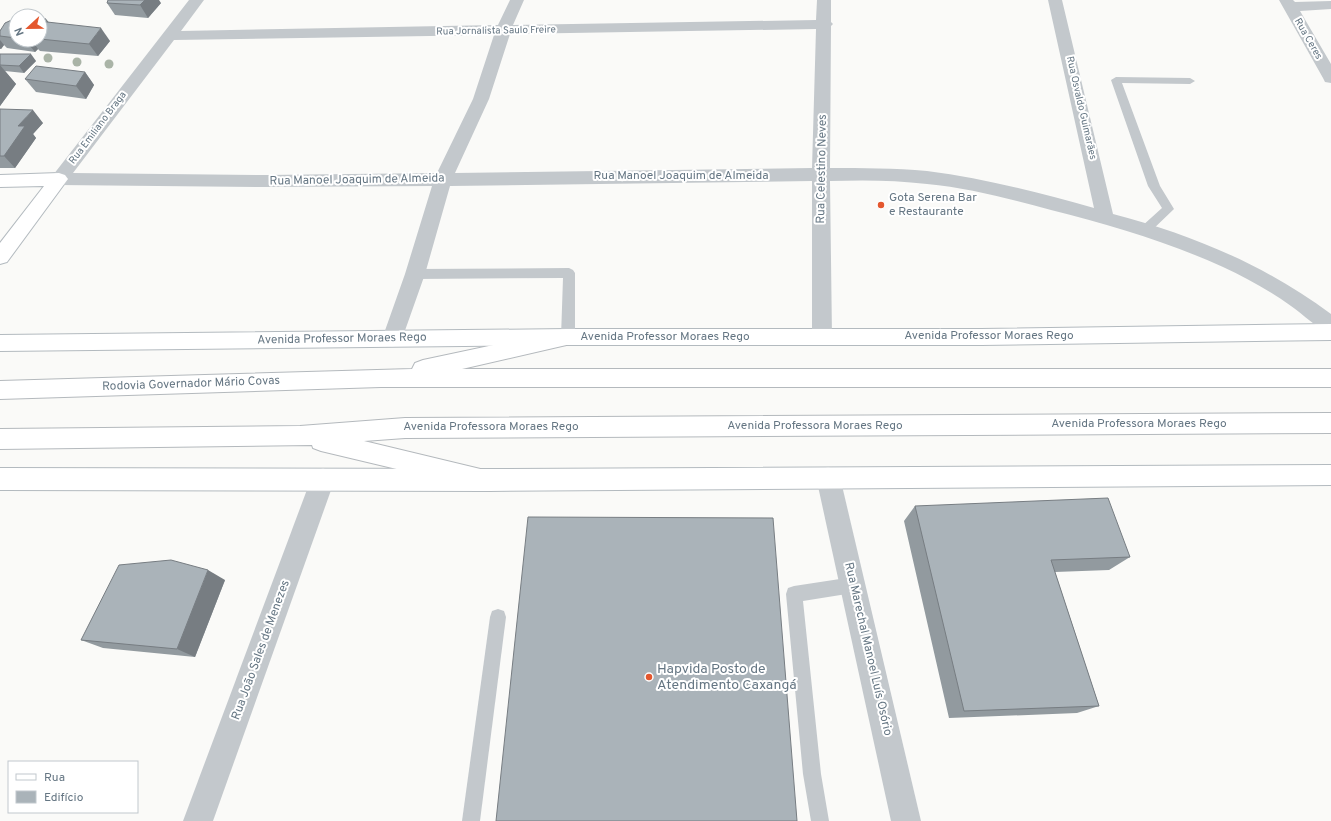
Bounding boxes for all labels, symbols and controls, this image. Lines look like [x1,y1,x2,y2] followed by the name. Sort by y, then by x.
[8,8,48,48] north arrow
[1291,16,1325,62] street label: Rua Ceres
[436,23,556,39] street label: Rua Jornalista Saulo Freire
[12,25,28,38] text: N
[1063,55,1099,161] street label: Rua Osvaldo Guimarães
[66,89,130,167] street label: Rua Emiliano Braga
[813,114,831,224] street label: Rua Celestino Neves
[594,168,768,184] street label: Rua Manoel Joaquim de Almeida
[269,170,445,190] street label: Rua Manoel Joaquim de Almeida
[889,190,977,220] place label: Gota Serena Bar e Restaurante
[876,200,886,210] marker: Gota Serena Bar e Restaurante
[904,328,1074,344] street label: Avenida Professor Moraes Rego
[580,329,750,345] street label: Avenida Professor Moraes Rego
[257,330,427,348] street label: Avenida Professor Moraes Rego
[102,373,280,395] street label: Rodovia Governador Mário Covas
[1051,416,1227,432] street label: Avenida Professora Moraes Rego
[727,418,903,434] street label: Avenida Professora Moraes Rego
[403,419,579,435] street label: Avenida Professora Moraes Rego
[840,561,896,738] street label: Rua Marechal Manoel Luís Osório
[228,578,294,722] street label: Rua João Sales de Menezes
[657,661,797,694] place label: Hapvida Posto de Atendimento Caxangá
[644,672,654,682] marker: Hapvida Posto de Atendimento Caxangá
[8,761,138,813] legend
[44,770,65,786] text: Rua
[44,790,84,806] text: Edifício

